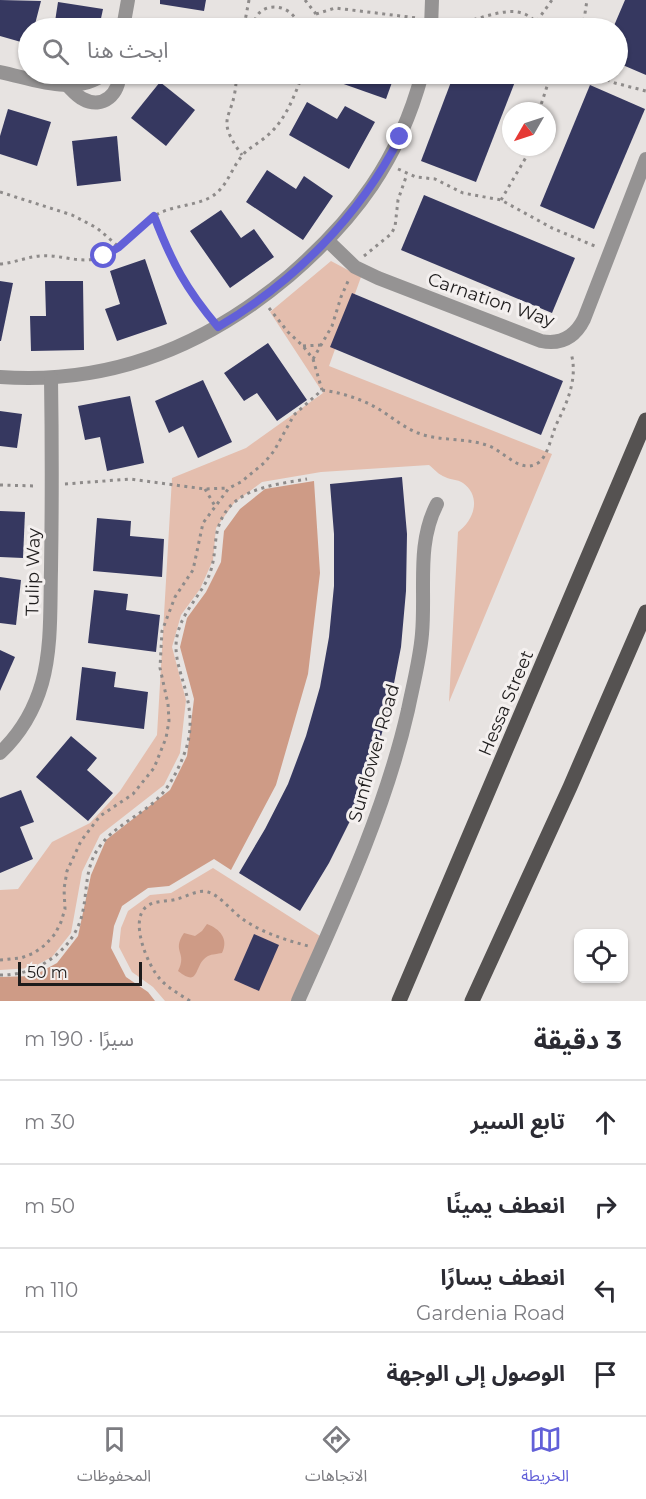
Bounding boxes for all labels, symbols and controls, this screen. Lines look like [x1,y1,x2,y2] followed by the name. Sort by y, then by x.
[18,18,628,84] search box
[39,35,72,68] icon: search
[87,37,169,64] text: ابحث هنا
[502,102,556,156] north arrow
[386,123,412,149] route end
[90,242,116,268] route start
[425,268,557,332] street label: Carnation Way
[21,528,45,616] street label: Tulip Way
[474,647,538,759] street label: Hessa Street
[344,681,404,825] street label: Sunflower Road
[574,929,628,983] map controls
[574,929,628,983] button: locate
[18,959,142,986] scale bar
[27,963,68,982] text: 50 m
[534,1024,622,1056] text: 3 دقيقة
[24,1027,134,1051] text: سيرًا · 190 m
[589,1106,622,1139] icon: ahead
[471,1108,565,1135] text: تابع السير
[24,1110,75,1134] text: 30 m
[589,1190,622,1223] icon: right
[446,1192,565,1219] text: انعطف يمينًا
[24,1194,75,1218] text: 50 m
[441,1264,565,1291] text: انعطف يسارًا
[589,1274,622,1307] icon: left
[24,1278,78,1302] text: 110 m
[416,1301,565,1325] text: Gardenia Road
[589,1358,622,1391] icon: arrive
[386,1360,565,1387] text: الوصول إلى الوجهة
[77,1423,151,1493] tab: المحفوظات
[305,1423,367,1493] tab: الاتجاهات
[521,1423,569,1493] tab: الخريطة

